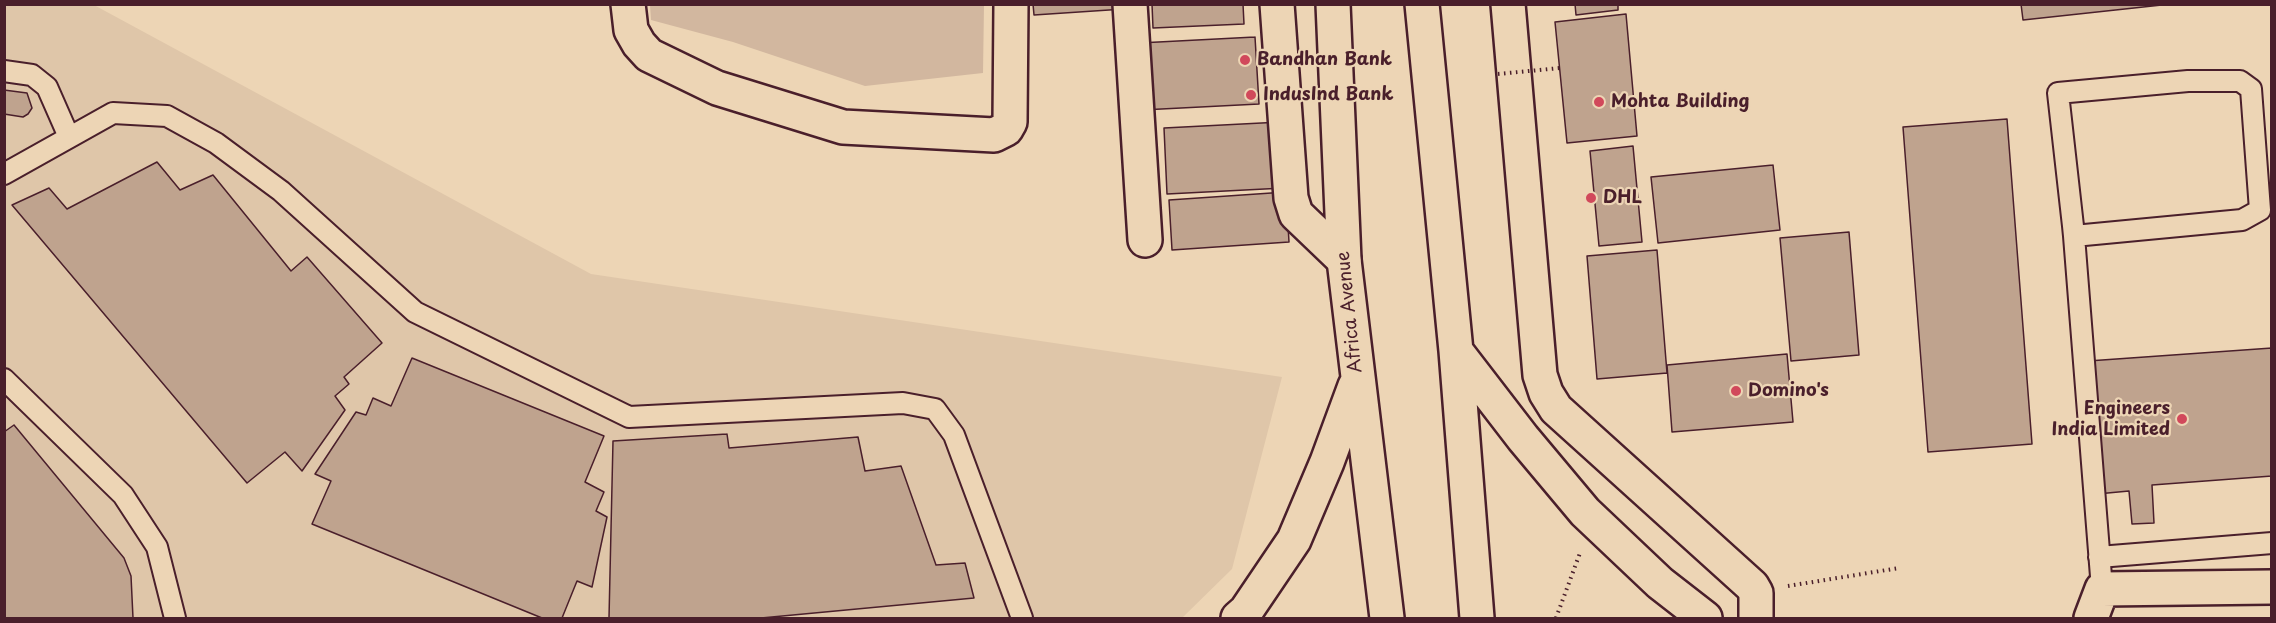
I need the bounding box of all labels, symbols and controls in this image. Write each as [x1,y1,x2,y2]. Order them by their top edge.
place label: Bandhan Bank [1257,49,1392,71]
marker: Bandhan Bank [1238,53,1252,67]
place label: IndusInd Bank [1263,84,1393,106]
marker: IndusInd Bank [1244,88,1258,102]
place label: Mohta Building [1611,91,1750,113]
marker: Mohta Building [1592,95,1606,109]
place label: DHL [1603,187,1642,209]
marker: DHL [1584,191,1598,205]
street label: Africa Avenue [1333,250,1367,374]
place label: Domino's [1748,380,1829,402]
marker: Domino's [1729,384,1743,398]
place label: Engineers India Limited [2052,398,2170,440]
marker: Engineers India Limited [2175,412,2189,426]

